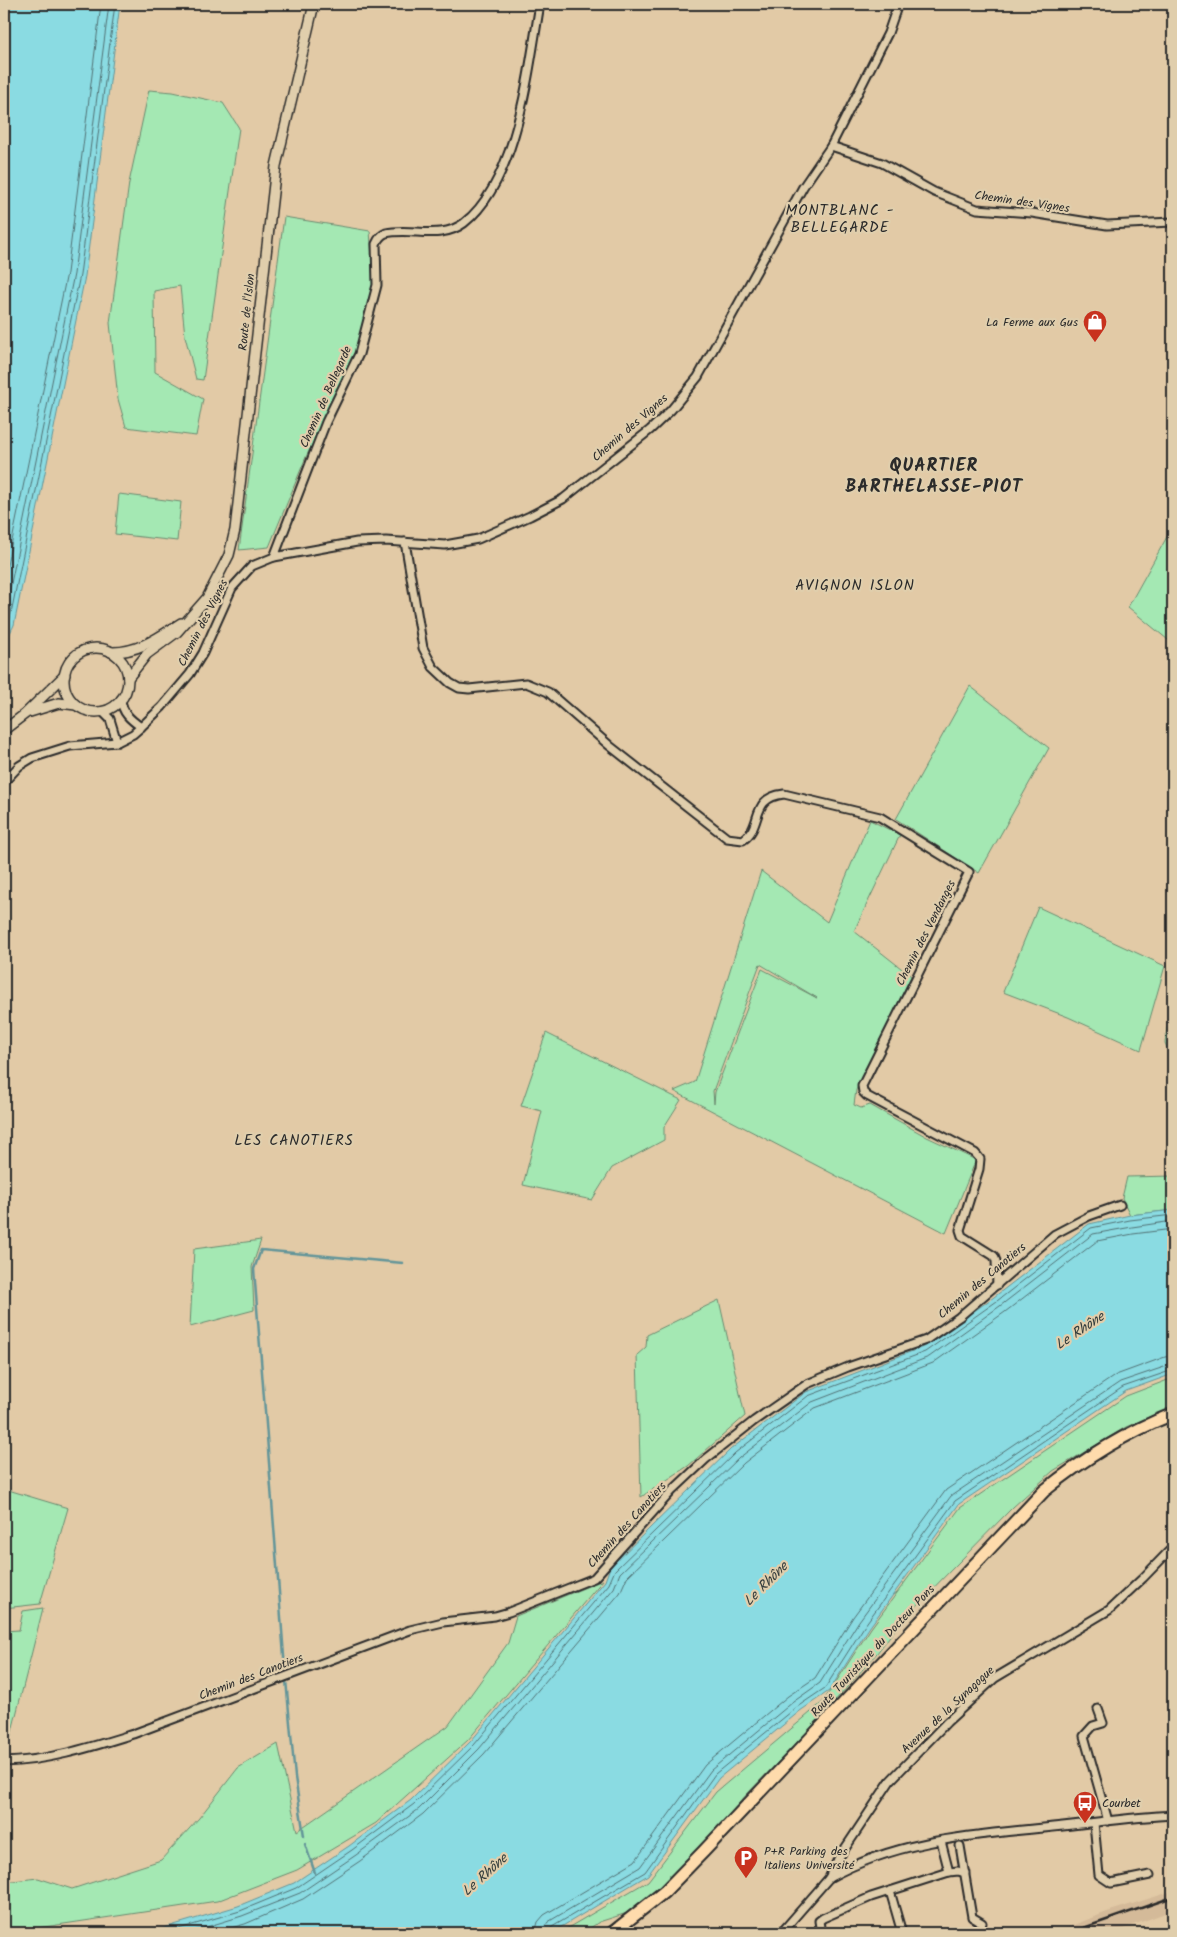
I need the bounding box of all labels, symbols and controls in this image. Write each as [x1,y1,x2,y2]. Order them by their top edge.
street label: Chemin des Vignes [973,186,1071,218]
district label: MONTBLANC - BELLEGARDE [785,199,895,240]
street label: Route de l'Islon [233,272,261,352]
shop icon: La Ferme aux Gus [1082,309,1108,343]
place label: La Ferme aux Gus [986,313,1078,332]
street label: Chemin de Bellegarde [295,342,357,451]
street label: Chemin des Vignes [588,389,672,467]
district label: QUARTIER BARTHELASSE-PIOT [845,452,1024,502]
district label: AVIGNON ISLON [795,574,915,598]
street label: Chemin des Vignes [173,576,233,670]
street label: Chemin des Vendanges [891,877,961,989]
district label: LES CANOTIERS [234,1129,354,1153]
street label: Chemin des Canotiers [934,1238,1030,1324]
water label: Le Rhône [1051,1305,1110,1356]
street label: Chemin des Canotiers [583,1478,671,1572]
water label: Le Rhône [739,1555,795,1611]
street label: Route Touristique du Docteur Pons [806,1581,940,1721]
street label: Chemin des Canotiers [196,1648,306,1706]
street label: Avenue de la Synagogue [897,1661,999,1758]
bus stop icon: Courbet [1072,1790,1098,1824]
place label: Courbet [1102,1794,1141,1813]
place label: P+R Parking des Italiens Université [764,1842,855,1875]
parking icon: P+R Parking des Italiens Université [733,1845,759,1879]
water label: Le Rhône [457,1847,514,1902]

